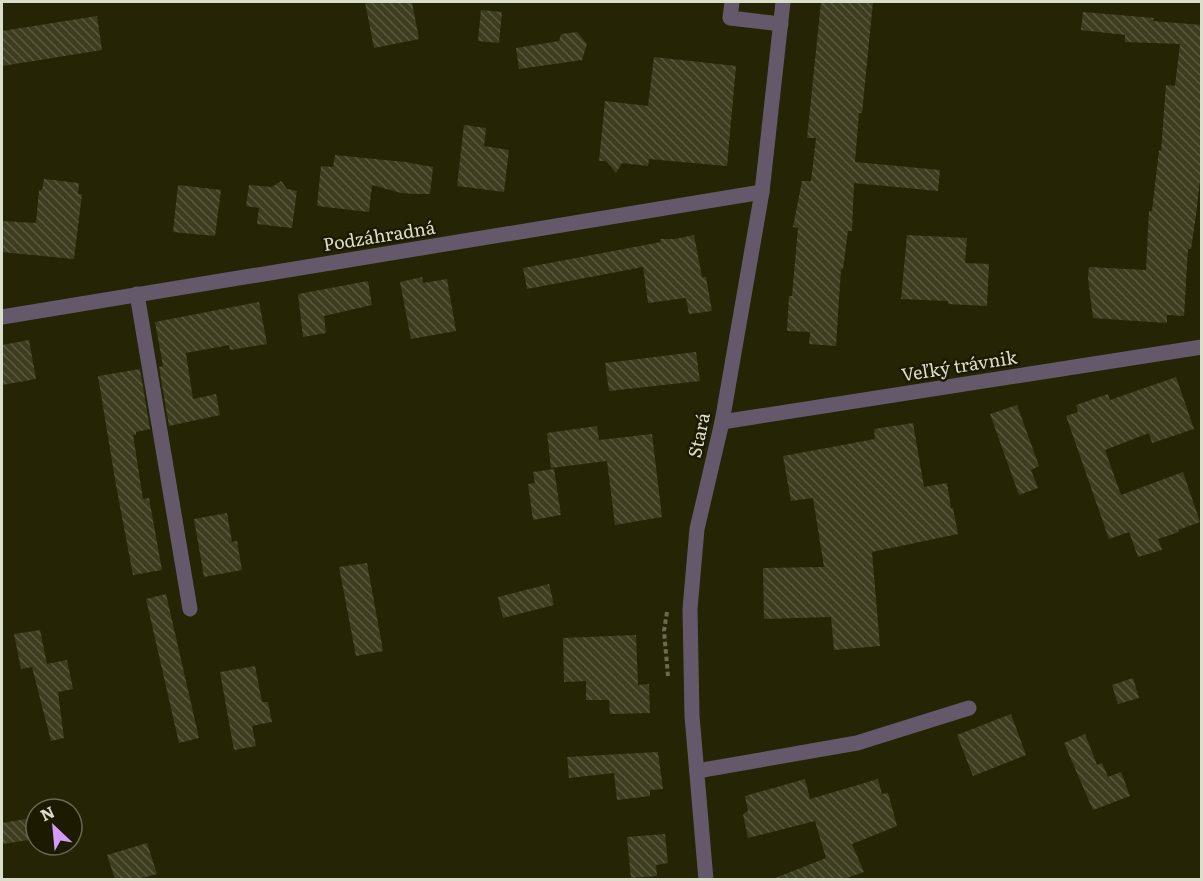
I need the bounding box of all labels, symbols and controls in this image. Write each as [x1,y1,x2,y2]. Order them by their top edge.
street label: Podzáhradná [321,213,437,257]
street label: Veľký trávnik [899,342,1020,387]
street label: Stará [680,410,716,460]
north arrow [24,797,84,857]
text: N [36,799,58,826]

